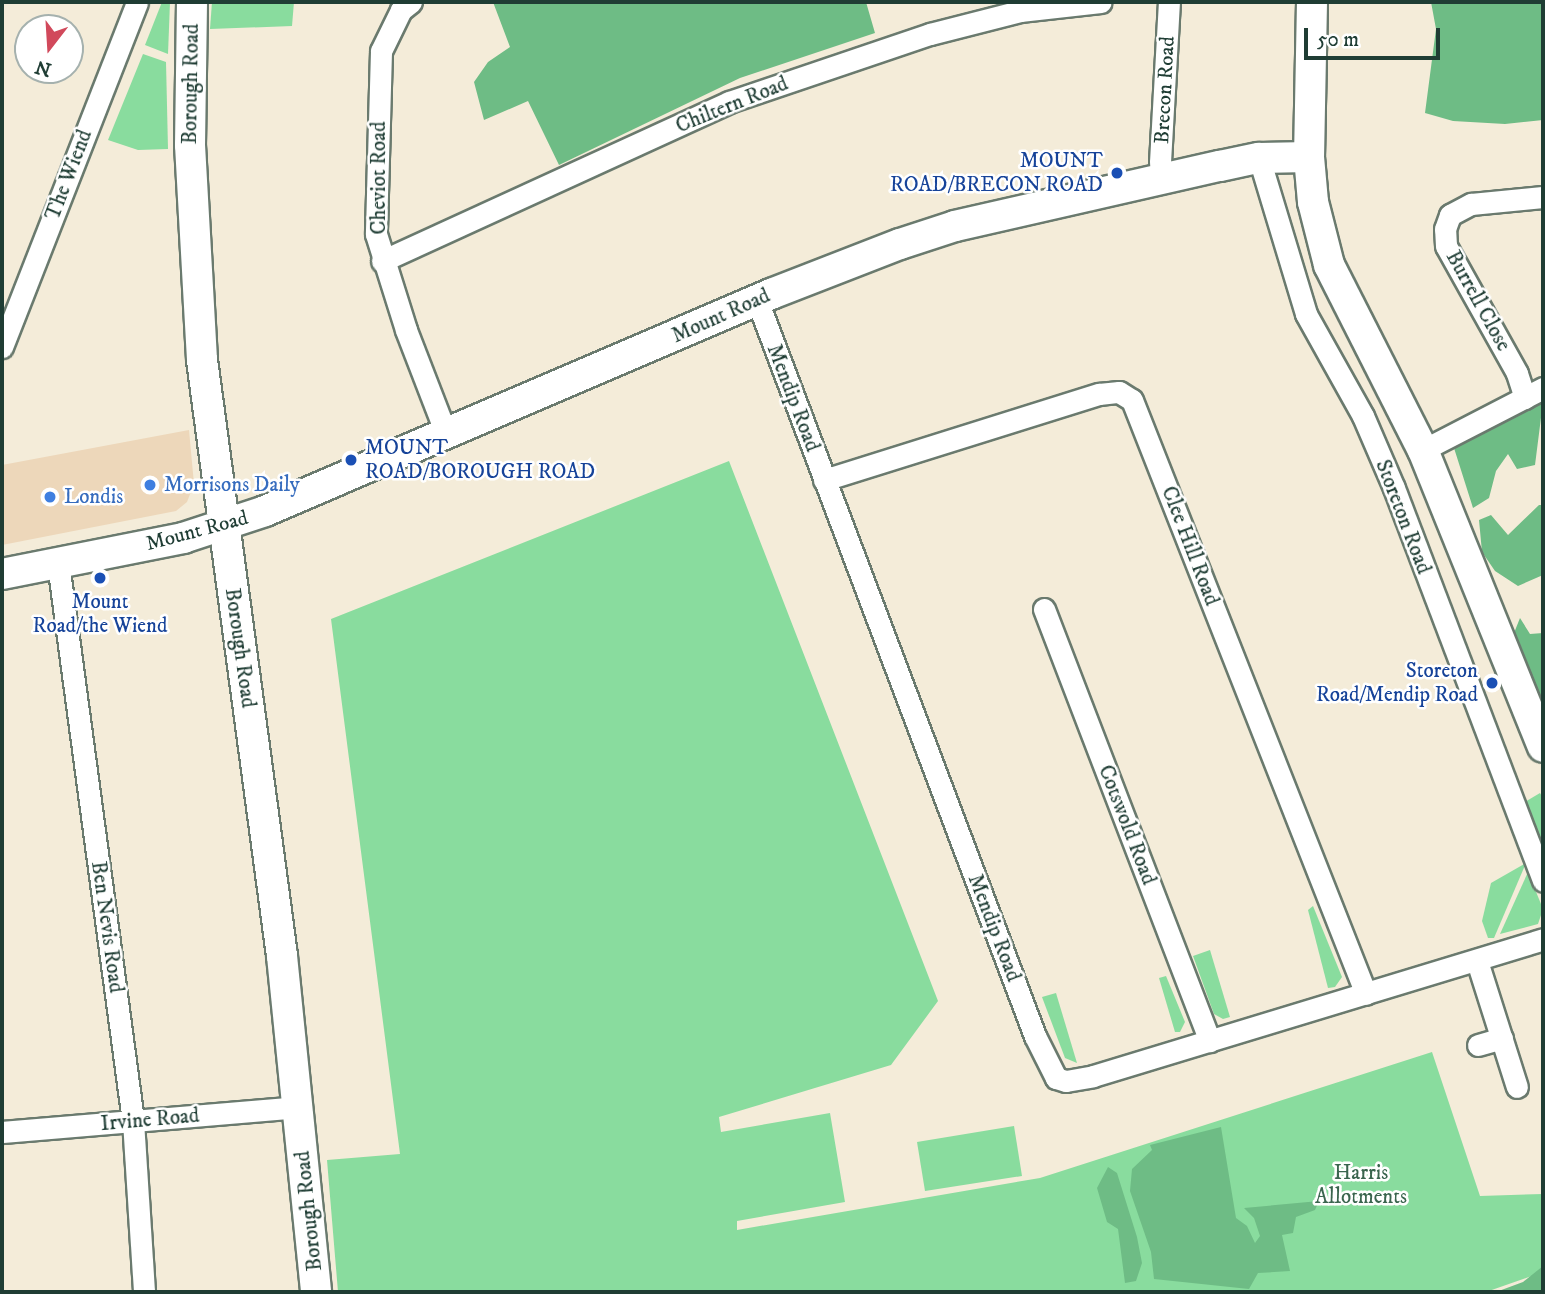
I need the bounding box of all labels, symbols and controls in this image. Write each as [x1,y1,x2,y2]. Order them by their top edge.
north arrow [14,14,84,84]
scale bar [1307,14,1444,58]
street label: Borough Road [177,23,205,145]
text: 50 m [1317,27,1359,53]
street label: Brecon Road [1150,35,1180,145]
text: N [32,54,54,81]
street label: Chiltern Road [672,71,792,139]
street label: Cheviot Road [366,121,392,235]
street label: The Wiend [40,126,98,224]
place label: MOUNT ROAD/BRECON ROAD [890,148,1103,198]
marker: MOUNT ROAD/BRECON ROAD [1109,165,1125,181]
street label: Burrell Close [1440,246,1516,356]
street label: Mount Road [668,283,774,349]
street label: Mendip Road [761,341,825,455]
place label: MOUNT ROAD/BOROUGH ROAD [365,435,595,485]
marker: MOUNT ROAD/BOROUGH ROAD [343,452,359,468]
street label: Storeton Road [1370,456,1436,578]
place label: Morrisons Daily [164,472,300,498]
marker: Morrisons Daily [142,477,158,493]
street label: Clee Hill Road [1156,483,1224,609]
place label: Londis [64,484,123,510]
marker: Londis [42,489,58,505]
street label: Mount Road [143,505,251,557]
marker: Mount Road/the Wiend [92,570,108,586]
street label: Borough Road [219,586,261,710]
place label: Mount Road/the Wiend [33,589,167,639]
place label: Storeton Road/Mendip Road [1316,658,1478,708]
marker: Storeton Road/Mendip Road [1484,675,1500,691]
street label: Cotswold Road [1093,762,1161,888]
street label: Ben Nevis Road [85,860,129,994]
street label: Mendip Road [962,871,1026,985]
street label: Irvine Road [100,1103,200,1137]
street label: Borough Road [290,1150,328,1272]
park label: Harris Allotments [1315,1160,1407,1210]

